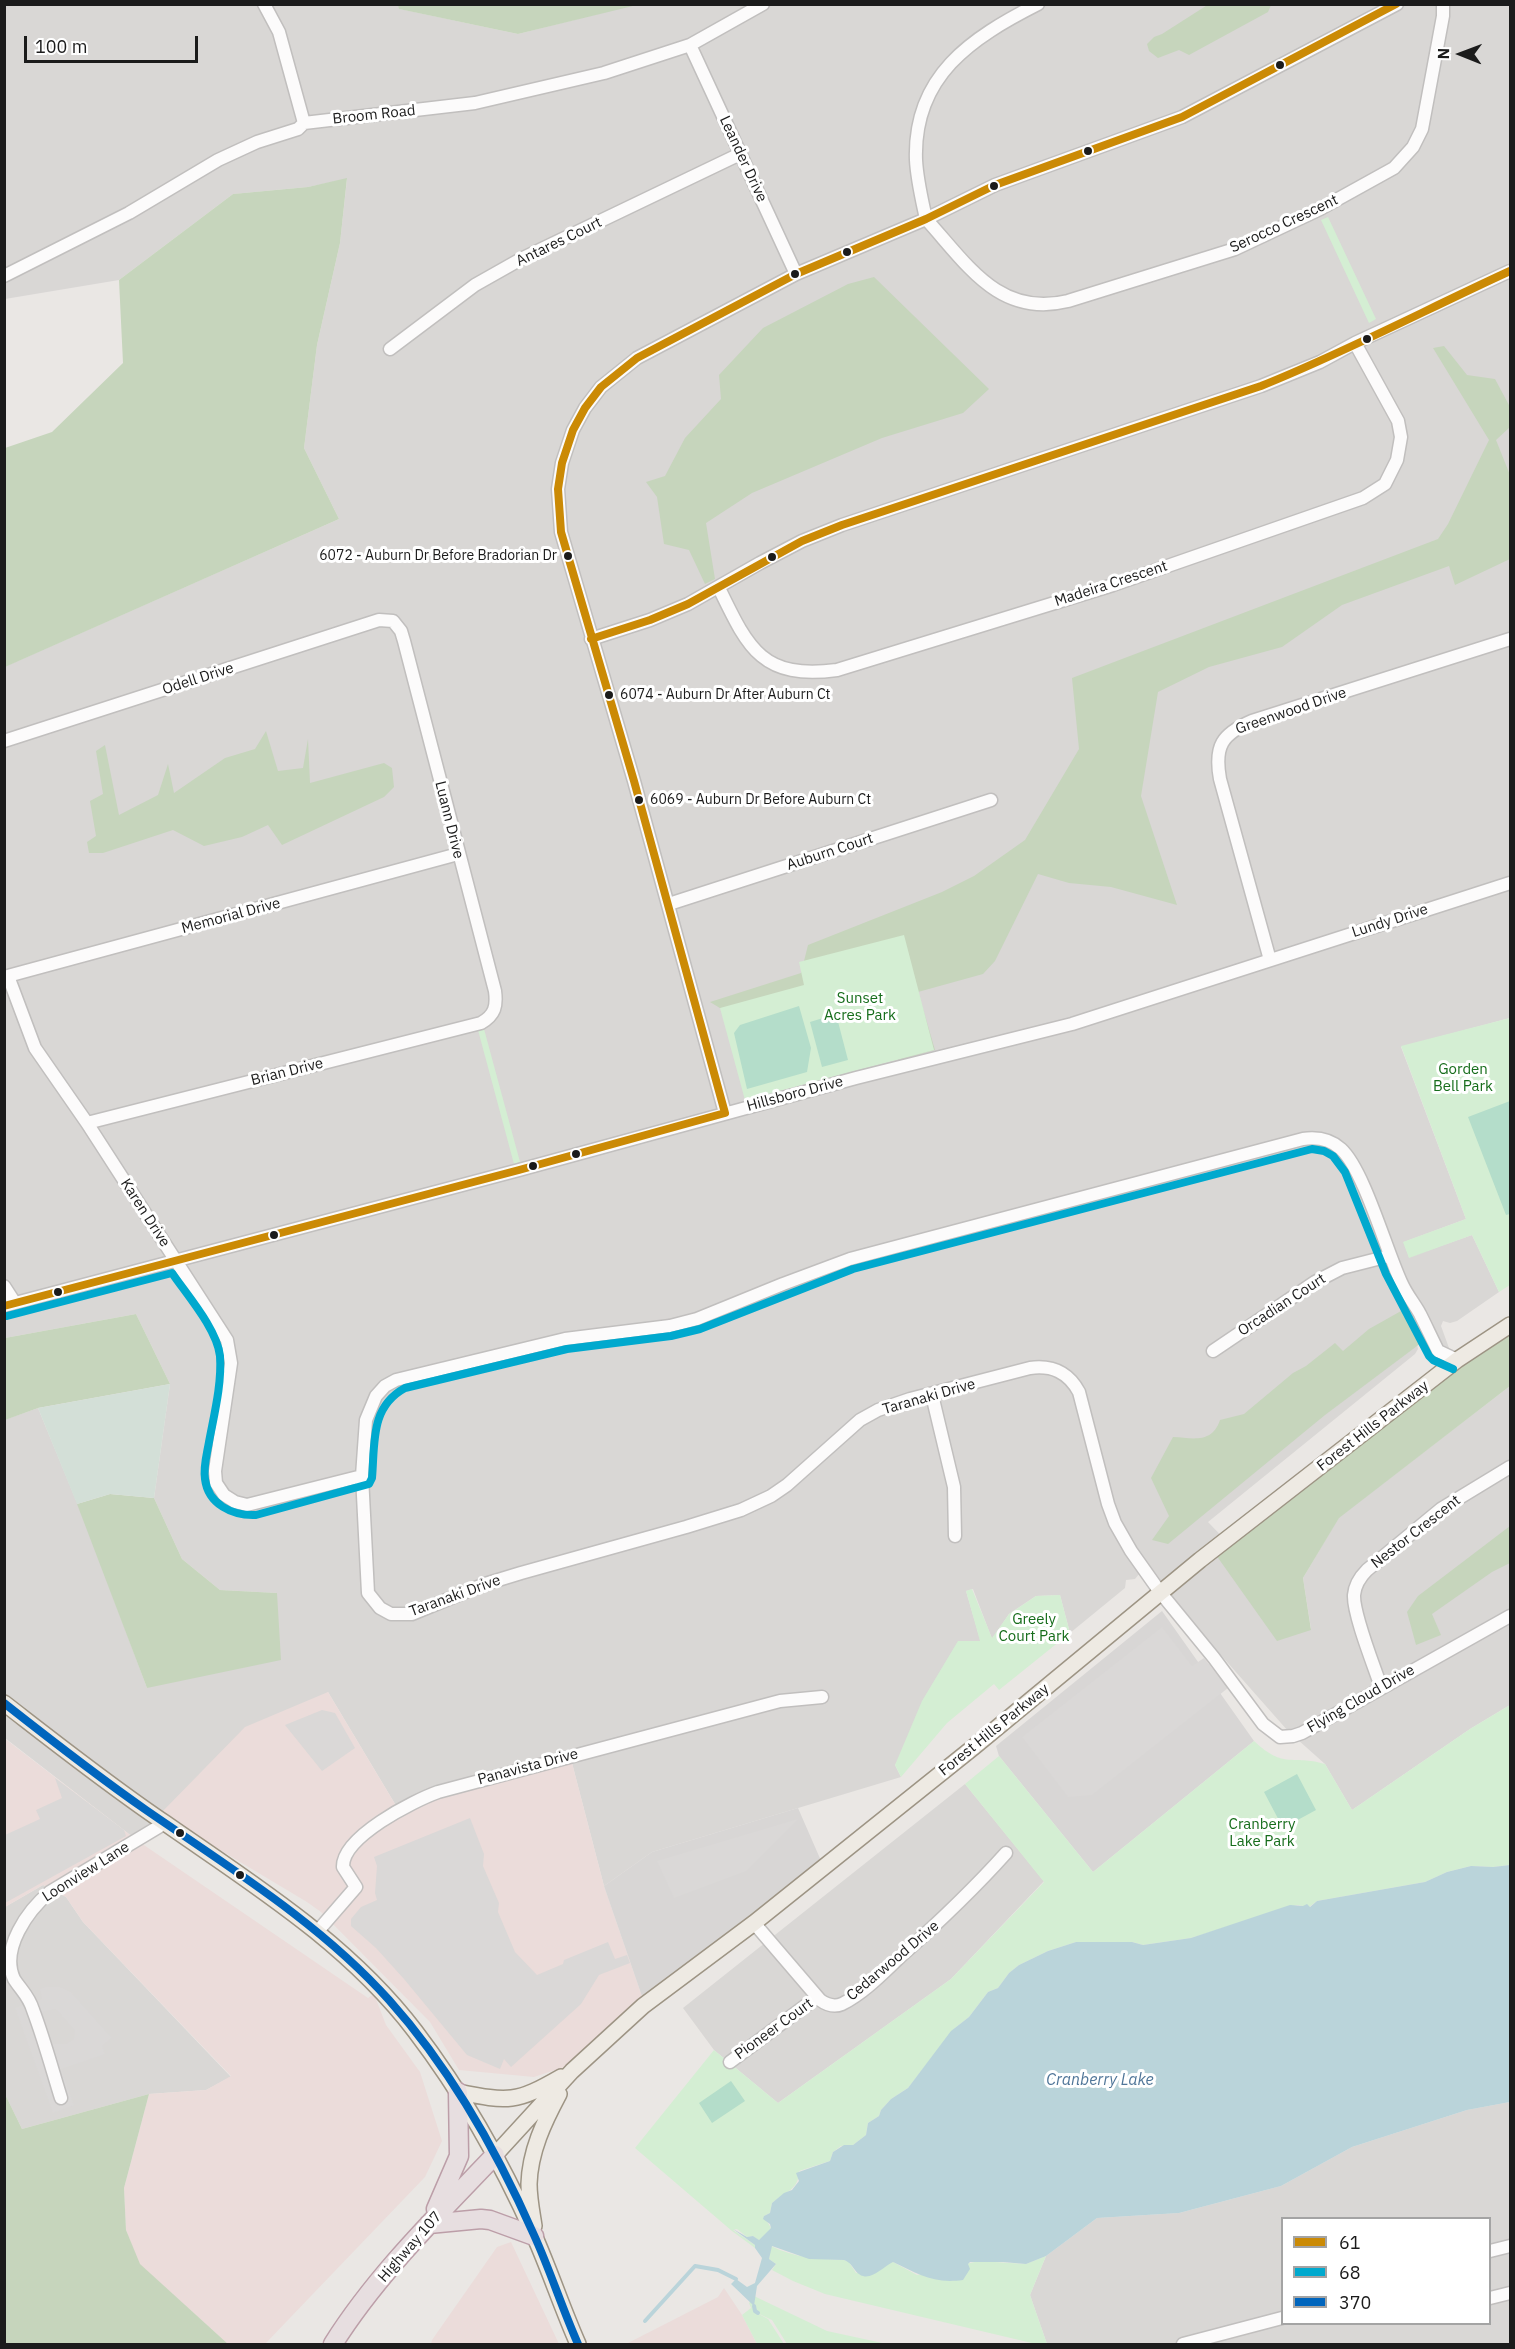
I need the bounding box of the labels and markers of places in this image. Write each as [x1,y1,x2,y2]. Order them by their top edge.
unlabelled marker [1274,59,1286,71]
unlabelled marker [1082,145,1094,157]
unlabelled marker [988,180,1000,192]
unlabelled marker [841,246,853,258]
unlabelled marker [789,268,801,280]
unlabelled marker [1361,333,1373,345]
place label: 6072 - Auburn Dr Before Bradorian Dr [319,548,557,564]
marker: 6072 - Auburn Dr Before Bradorian Dr [562,550,574,562]
unlabelled marker [766,551,778,563]
place label: 6074 - Auburn Dr After Auburn Ct [620,687,831,703]
marker: 6074 - Auburn Dr After Auburn Ct [603,689,615,701]
place label: 6069 - Auburn Dr Before Auburn Ct [650,792,871,808]
marker: 6069 - Auburn Dr Before Auburn Ct [633,794,645,806]
unlabelled marker [570,1148,582,1160]
unlabelled marker [527,1160,539,1172]
unlabelled marker [268,1229,280,1241]
unlabelled marker [52,1286,64,1298]
unlabelled marker [174,1827,186,1839]
unlabelled marker [234,1869,246,1881]

